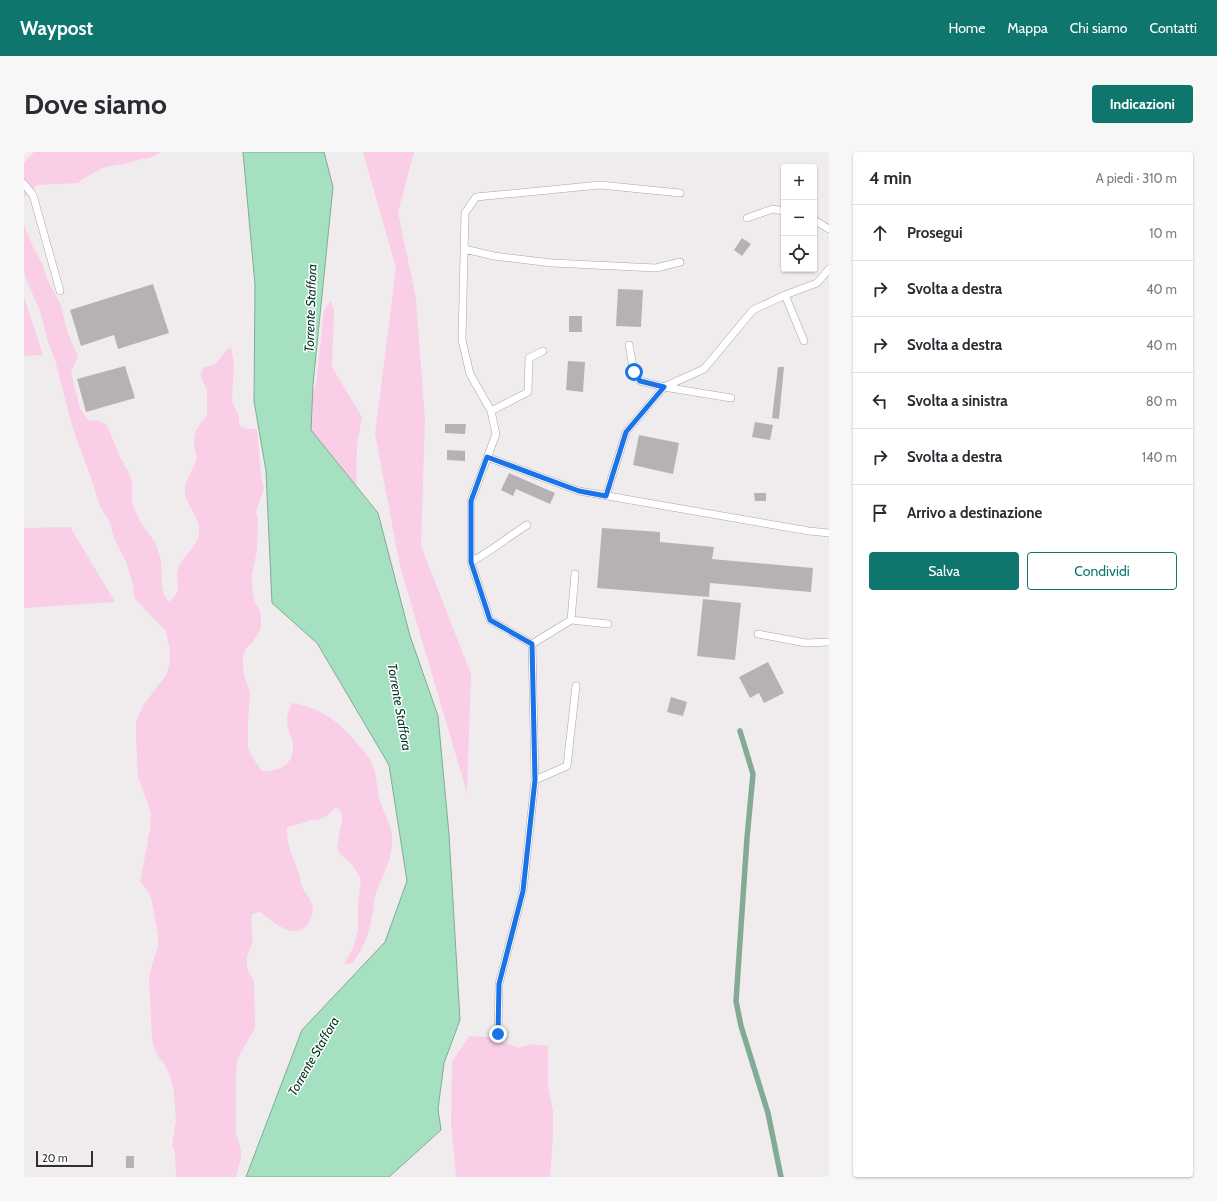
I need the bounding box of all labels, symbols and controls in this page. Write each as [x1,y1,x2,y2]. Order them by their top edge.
text: Waypost [20,17,93,40]
text: Home [948,19,985,37]
text: Mappa [1007,19,1048,37]
text: Chi siamo [1070,19,1127,37]
text: Contatti [1149,19,1197,37]
button: Indicazioni [1092,85,1193,123]
text: Dove siamo [24,87,167,121]
map controls [781,164,817,272]
button: + [781,164,817,200]
text: 4 min [869,168,912,188]
text: A piedi · 310 m [1096,170,1177,186]
button: − [781,200,817,236]
icon: ahead [869,222,891,244]
text: Prosegui [907,224,963,242]
text: 10 m [1149,225,1177,241]
button: locate [781,236,817,272]
water label: Torrente Staffora [300,263,320,353]
icon: right [869,278,891,300]
text: Svolta a destra [907,280,1002,298]
text: 40 m [1146,281,1177,297]
icon: right [869,334,891,356]
text: Svolta a destra [907,336,1002,354]
text: 40 m [1146,337,1177,353]
route start [625,363,643,381]
icon: left [869,390,891,412]
text: Svolta a sinistra [907,392,1008,410]
text: 80 m [1146,393,1177,409]
icon: right [869,446,891,468]
text: Svolta a destra [907,448,1002,466]
text: 140 m [1142,449,1177,465]
icon: arrive [869,502,891,524]
text: Arrivo a destinazione [907,504,1042,522]
button: Salva [869,552,1019,590]
button: Condividi [1027,552,1177,590]
water label: Torrente Staffora [384,662,416,752]
water label: Torrente Staffora [284,1014,342,1098]
route end [489,1025,507,1043]
scale bar [36,1149,93,1168]
text: 20 m [42,1151,68,1165]

